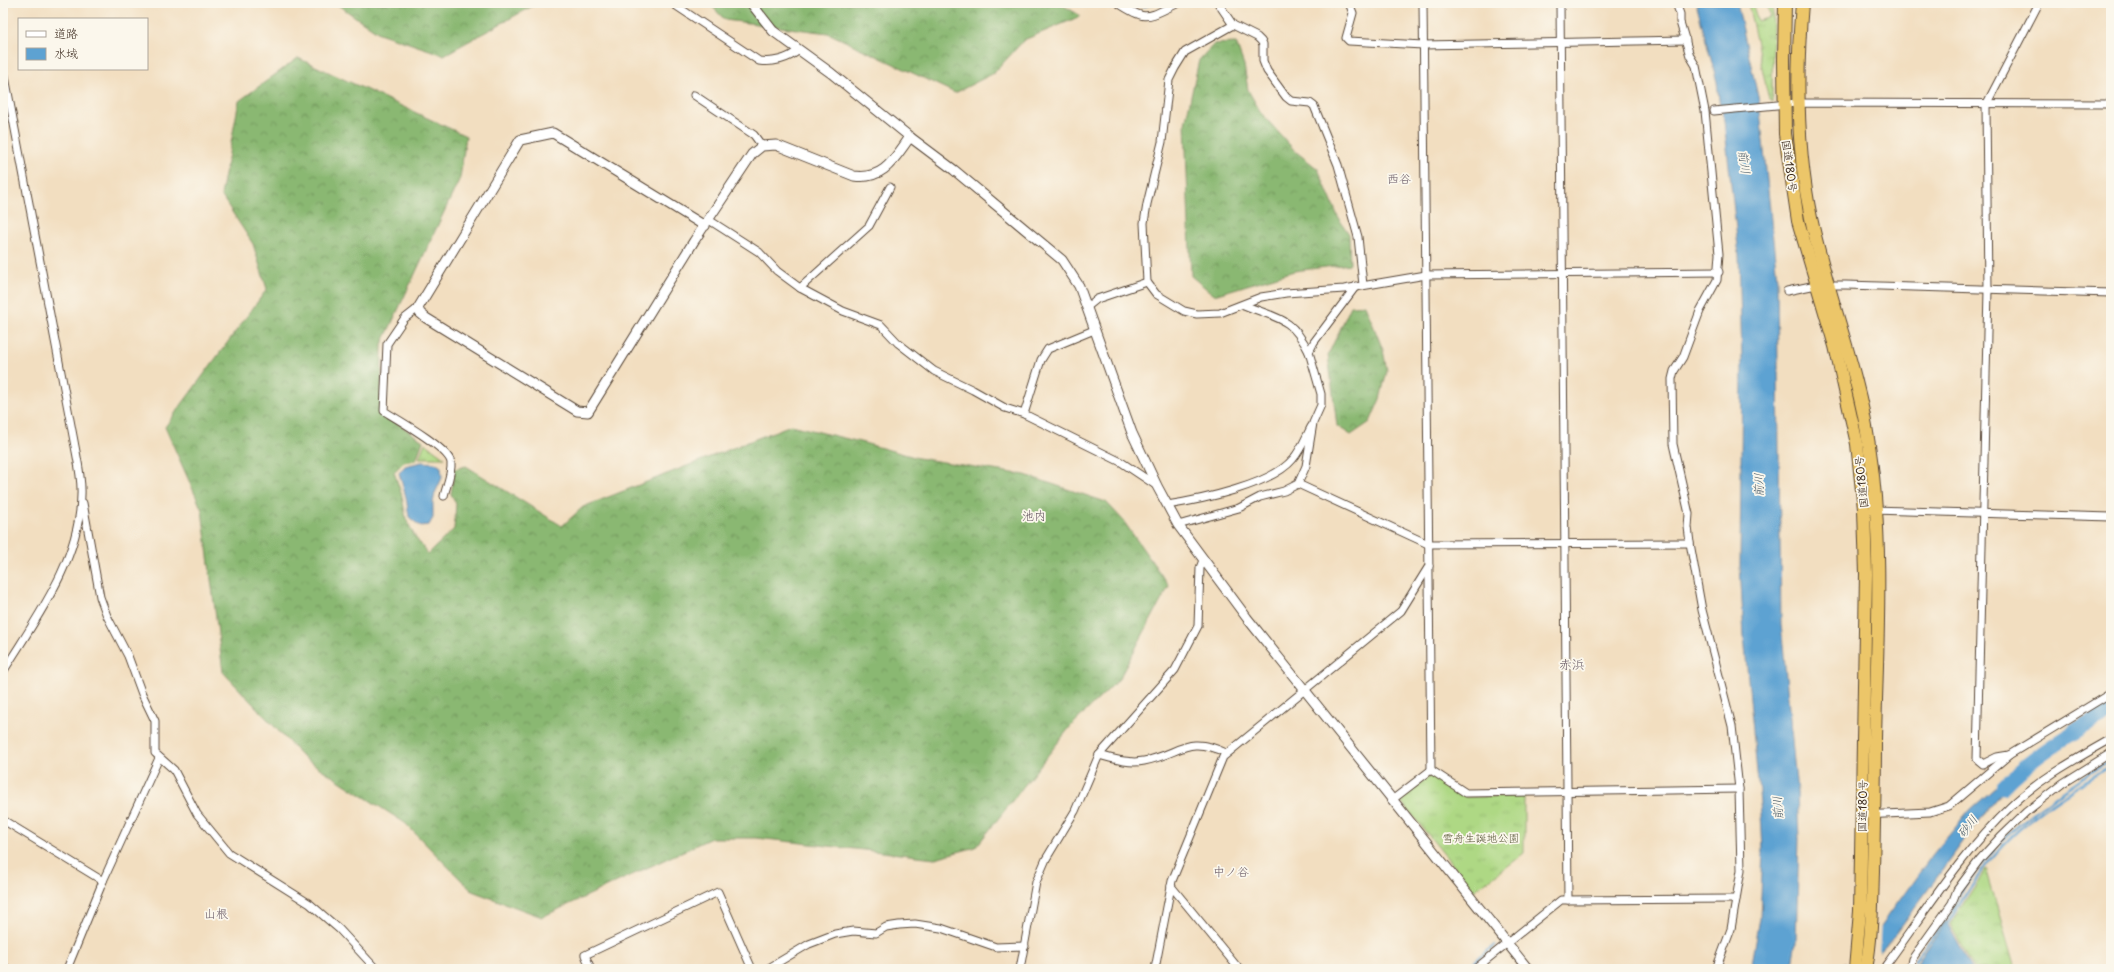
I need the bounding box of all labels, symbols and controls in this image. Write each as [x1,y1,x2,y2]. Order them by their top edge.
legend [18,18,148,70]
text: 道路 [54,24,78,42]
text: 水域 [54,44,78,62]
street label: 国道180号 [1778,139,1802,193]
water label: 前川 [1734,149,1756,175]
district label: 西谷 [1387,169,1411,187]
street label: 国道180号 [1850,455,1872,509]
water label: 前川 [1749,473,1767,497]
district label: 池内 [1022,506,1046,524]
district label: 赤浜 [1559,654,1585,673]
street label: 国道180号 [1853,779,1871,833]
water label: 前川 [1767,795,1787,821]
water label: 砂川 [1953,811,1981,841]
park label: 雪舟生誕地公園 [1443,829,1520,846]
district label: 中ノ谷 [1213,862,1249,880]
district label: 山根 [204,904,228,922]

